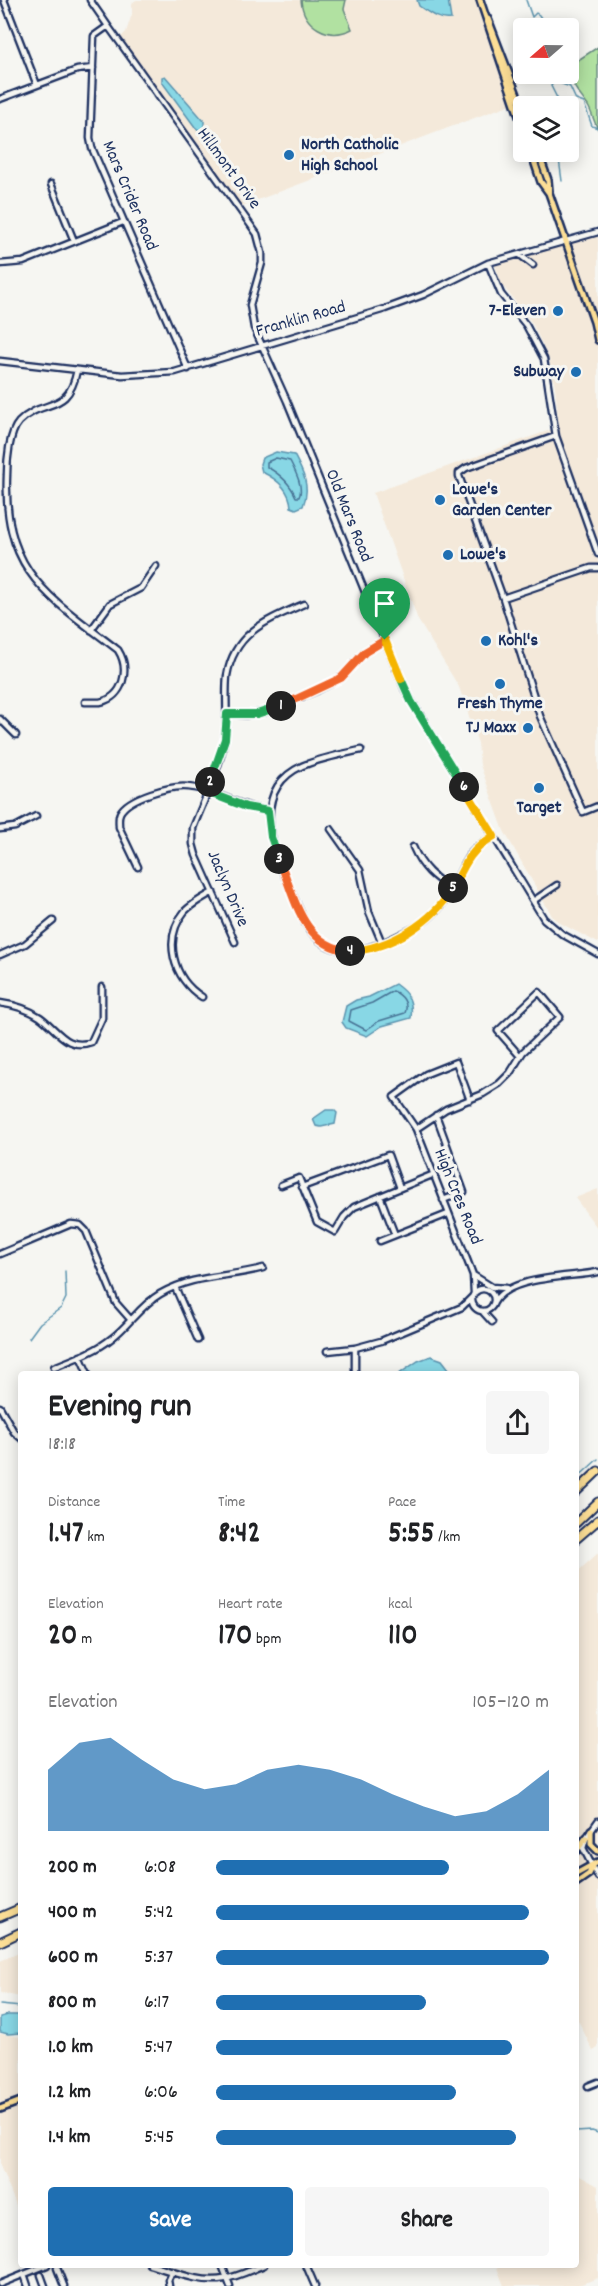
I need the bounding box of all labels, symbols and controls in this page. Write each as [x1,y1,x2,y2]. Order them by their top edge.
north arrow [513,18,579,84]
map controls [513,18,579,162]
button: layers [513,96,579,162]
street label: Hillmont Drive [190,123,266,215]
place label: North Catholic High School [301,133,399,179]
street label: Mars Crider Road [95,137,163,255]
marker: North Catholic High School [282,148,296,162]
street label: Franklin Road [253,295,349,345]
place label: 7-Eleven [489,299,546,324]
marker: 7-Eleven [551,304,565,318]
place label: Subway [513,360,565,385]
marker: Subway [569,365,583,379]
street label: Old Mars Road [318,466,378,566]
place label: Lowe's Garden Center [452,478,552,524]
marker: Lowe's Garden Center [433,493,447,507]
place label: Lowe's [460,543,506,568]
marker: Lowe's [441,548,455,562]
pin [359,578,410,640]
icon: arrive [368,587,401,620]
place label: Kohl's [498,629,538,654]
marker: Kohl's [479,634,493,648]
marker: Fresh Thyme [493,677,507,691]
pin: 1 [266,691,296,721]
place label: Fresh Thyme [457,692,543,717]
text: 1 [279,694,283,717]
place label: TJ Maxx [466,716,516,741]
marker: TJ Maxx [521,721,535,735]
pin: 2 [195,767,225,797]
text: 2 [207,770,214,793]
pin: 6 [449,772,479,802]
text: 6 [460,775,468,798]
marker: Target [532,781,546,795]
place label: Target [517,796,562,821]
pin: 3 [264,844,294,874]
street label: Jaclyn Drive [200,847,254,931]
text: 3 [275,847,283,870]
pin: 5 [438,873,468,903]
text: 5 [449,876,457,899]
pin: 4 [335,936,365,966]
text: 4 [347,939,353,962]
street label: High Cres Road [426,1145,488,1249]
text: Evening run [48,1385,192,1432]
button: share [486,1391,549,1454]
text: 18:18 [48,1431,76,1459]
text: Distance [48,1491,100,1514]
text: Time [218,1491,245,1514]
text: Pace [388,1491,416,1514]
text: 1.47 [48,1514,84,1557]
text: 8:42 [218,1514,261,1557]
text: 5:55 [388,1514,435,1557]
text: km [84,1526,105,1549]
text: /km [435,1526,460,1549]
text: Elevation [48,1593,104,1616]
text: Heart rate [218,1593,283,1616]
text: kcal [388,1593,412,1616]
text: 20 [48,1616,77,1659]
text: 170 [218,1616,252,1659]
text: 110 [388,1616,418,1659]
text: m [77,1628,92,1651]
text: bpm [252,1628,281,1651]
text: Elevation [48,1689,118,1717]
text: 105–120 m [472,1689,549,1717]
text: 200 m [48,1854,97,1882]
text: 6:08 [144,1854,176,1882]
text: 400 m [48,1899,96,1927]
text: 5:42 [144,1899,174,1927]
text: 600 m [48,1944,98,1972]
text: 5:37 [144,1944,173,1972]
text: 800 m [48,1989,96,2017]
text: 6:17 [144,1989,169,2017]
text: 1.0 km [48,2034,93,2062]
text: 5:47 [144,2034,173,2062]
text: 1.2 km [48,2079,91,2107]
text: 6:06 [144,2079,178,2107]
text: 1.4 km [48,2124,91,2152]
text: 5:45 [144,2124,174,2152]
button: Save [48,2187,293,2256]
button: Share [305,2187,549,2256]

